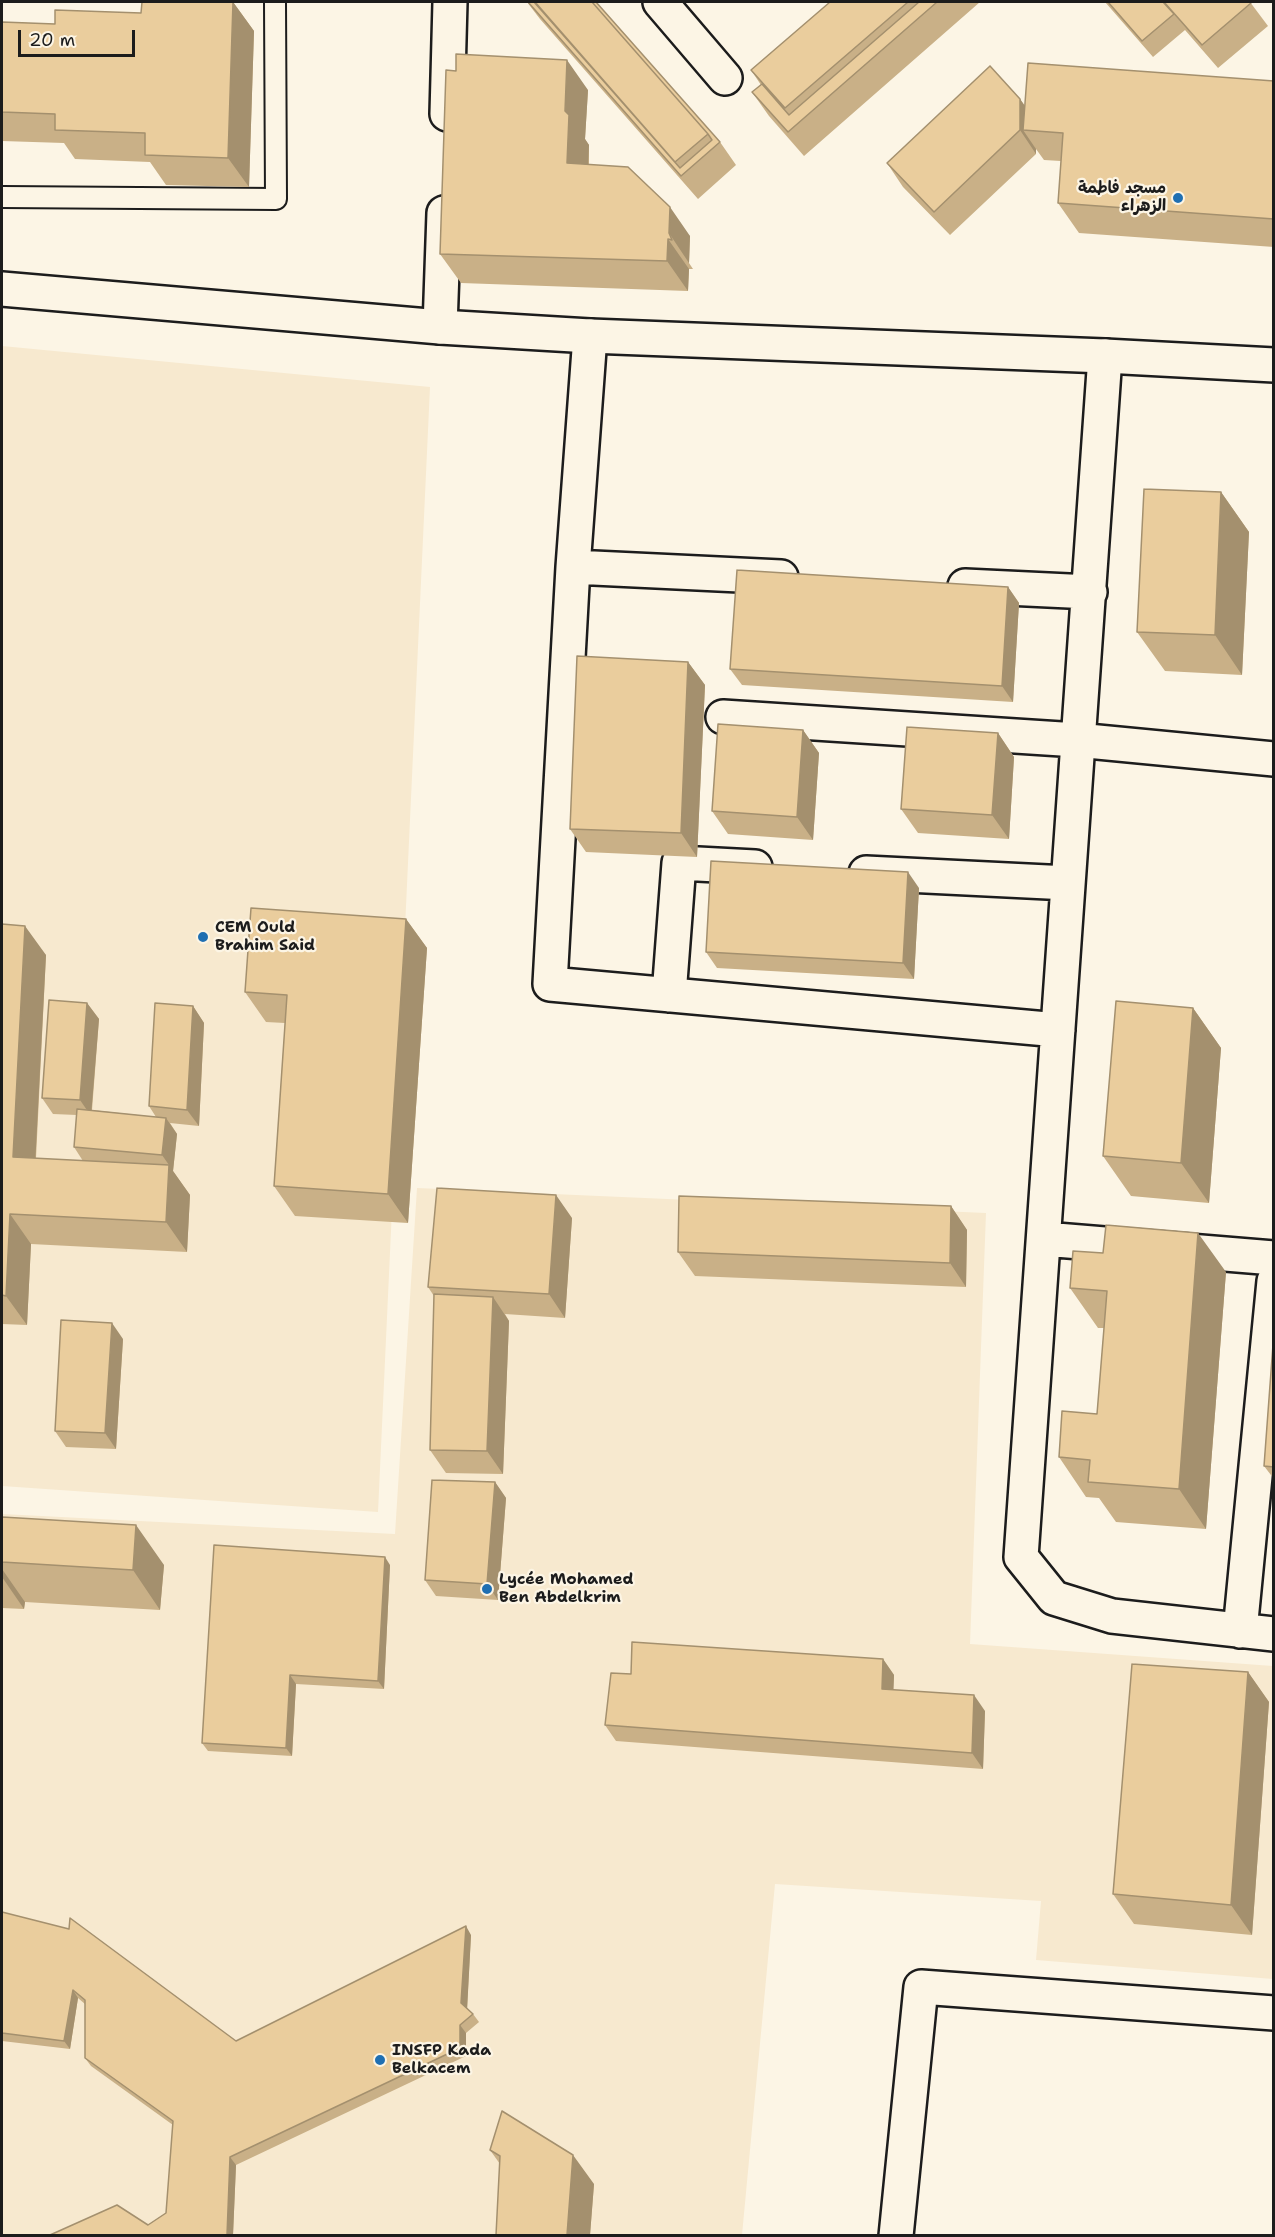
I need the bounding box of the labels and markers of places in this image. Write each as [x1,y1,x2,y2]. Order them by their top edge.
place label: مسجد فاطمة الزهراء [1078,179,1166,217]
marker: مسجد فاطمة الزهراء [1171,191,1185,205]
place label: CEM Ould Brahim Said [215,918,315,956]
marker: CEM Ould Brahim Said [196,930,210,944]
place label: Lycée Mohamed Ben Abdelkrim [499,1570,633,1608]
marker: Lycée Mohamed Ben Abdelkrim [480,1582,494,1596]
place label: INSFP Kada Belkacem [392,2041,491,2079]
marker: INSFP Kada Belkacem [373,2053,387,2067]

